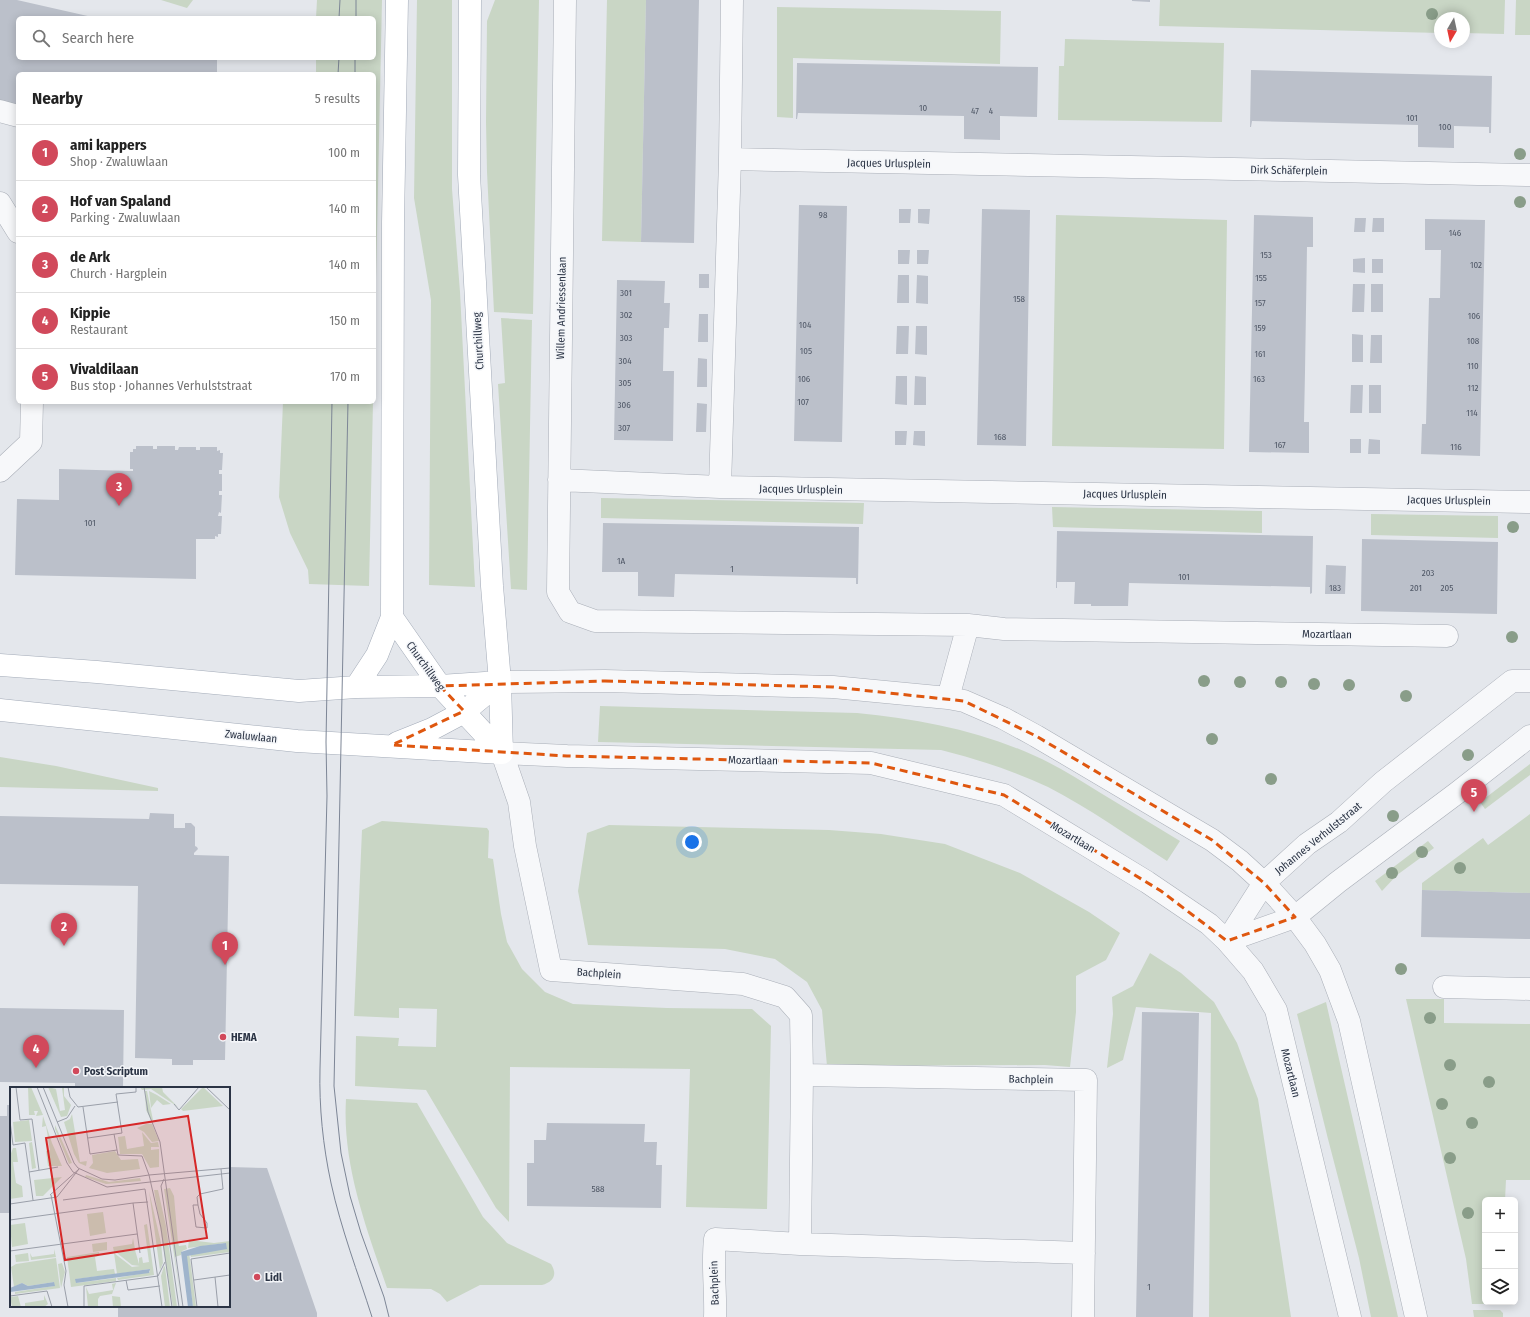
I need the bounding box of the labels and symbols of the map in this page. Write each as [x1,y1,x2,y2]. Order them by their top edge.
north arrow [1434,12,1470,48]
house number: 10 [919,103,927,113]
house number: 47 [971,106,979,116]
house number: 4 [989,106,994,116]
house number: 101 [1406,113,1418,123]
house number: 100 [1439,122,1452,132]
street label: Jacques Urlusplein [847,156,931,171]
street label: Dirk Schäferplein [1250,163,1328,178]
house number: 98 [819,210,828,220]
house number: 146 [1449,228,1462,238]
house number: 153 [1260,250,1272,260]
street label: Willem Andriessenlaan [554,257,569,359]
house number: 102 [1470,260,1482,270]
house number: 155 [1255,273,1267,283]
house number: 301 [620,288,632,298]
house number: 158 [1013,294,1026,304]
house number: 157 [1254,298,1266,308]
house number: 302 [620,310,632,320]
street label: Churchillweg [470,311,486,370]
house number: 106 [1468,311,1481,321]
house number: 104 [799,320,812,330]
house number: 159 [1254,323,1266,333]
house number: 303 [620,333,632,343]
house number: 108 [1467,336,1480,346]
house number: 105 [800,346,812,356]
house number: 161 [1254,349,1266,359]
house number: 304 [618,356,632,366]
house number: 110 [1467,361,1479,371]
house number: 106 [798,374,811,384]
house number: 163 [1253,374,1265,384]
house number: 305 [619,378,631,388]
house number: 112 [1468,383,1478,393]
house number: 107 [797,397,809,407]
house number: 306 [617,400,631,410]
house number: 114 [1466,408,1478,418]
house number: 307 [618,423,630,433]
house number: 168 [994,432,1007,442]
house number: 167 [1274,440,1286,450]
house number: 116 [1450,442,1462,452]
pin: 3 [106,473,132,506]
street label: Jacques Urlusplein [759,482,843,497]
street label: Jacques Urlusplein [1083,487,1167,502]
street label: Jacques Urlusplein [1407,493,1491,508]
house number: 101 [84,518,96,528]
house number: 1A [617,556,625,566]
house number: 1 [730,564,734,574]
house number: 203 [1422,568,1434,578]
house number: 101 [1178,572,1190,582]
house number: 183 [1329,583,1341,593]
house number: 201 [1410,583,1422,593]
house number: 205 [1441,583,1453,593]
street label: Mozartlaan [1302,628,1352,641]
street label: Churchillweg [403,639,448,694]
street label: Zwaluwlaan [224,727,278,746]
street label: Mozartlaan [728,754,778,767]
pin: 5 [1461,779,1487,812]
street label: Johannes Verhulststraat [1272,799,1365,877]
street label: Mozartlaan [1048,819,1097,856]
your location [682,832,702,852]
pin: 2 [51,913,77,946]
pin: 1 [212,932,238,965]
street label: Bachplein [576,965,622,982]
place label: HEMA [231,1031,258,1044]
marker: HEMA [218,1032,228,1042]
pin: 4 [23,1035,49,1068]
street label: Mozartlaan [1278,1047,1303,1099]
place label: Post Scriptum [84,1065,148,1078]
marker: Post Scriptum [71,1066,81,1076]
street label: Bachplein [1009,1073,1053,1086]
inset map [10,1087,230,1307]
house number: 588 [591,1184,605,1194]
street label: Bachplein [707,1260,722,1306]
place label: Lidl [265,1271,283,1284]
marker: Lidl [252,1272,262,1282]
house number: 1 [1147,1282,1151,1292]

